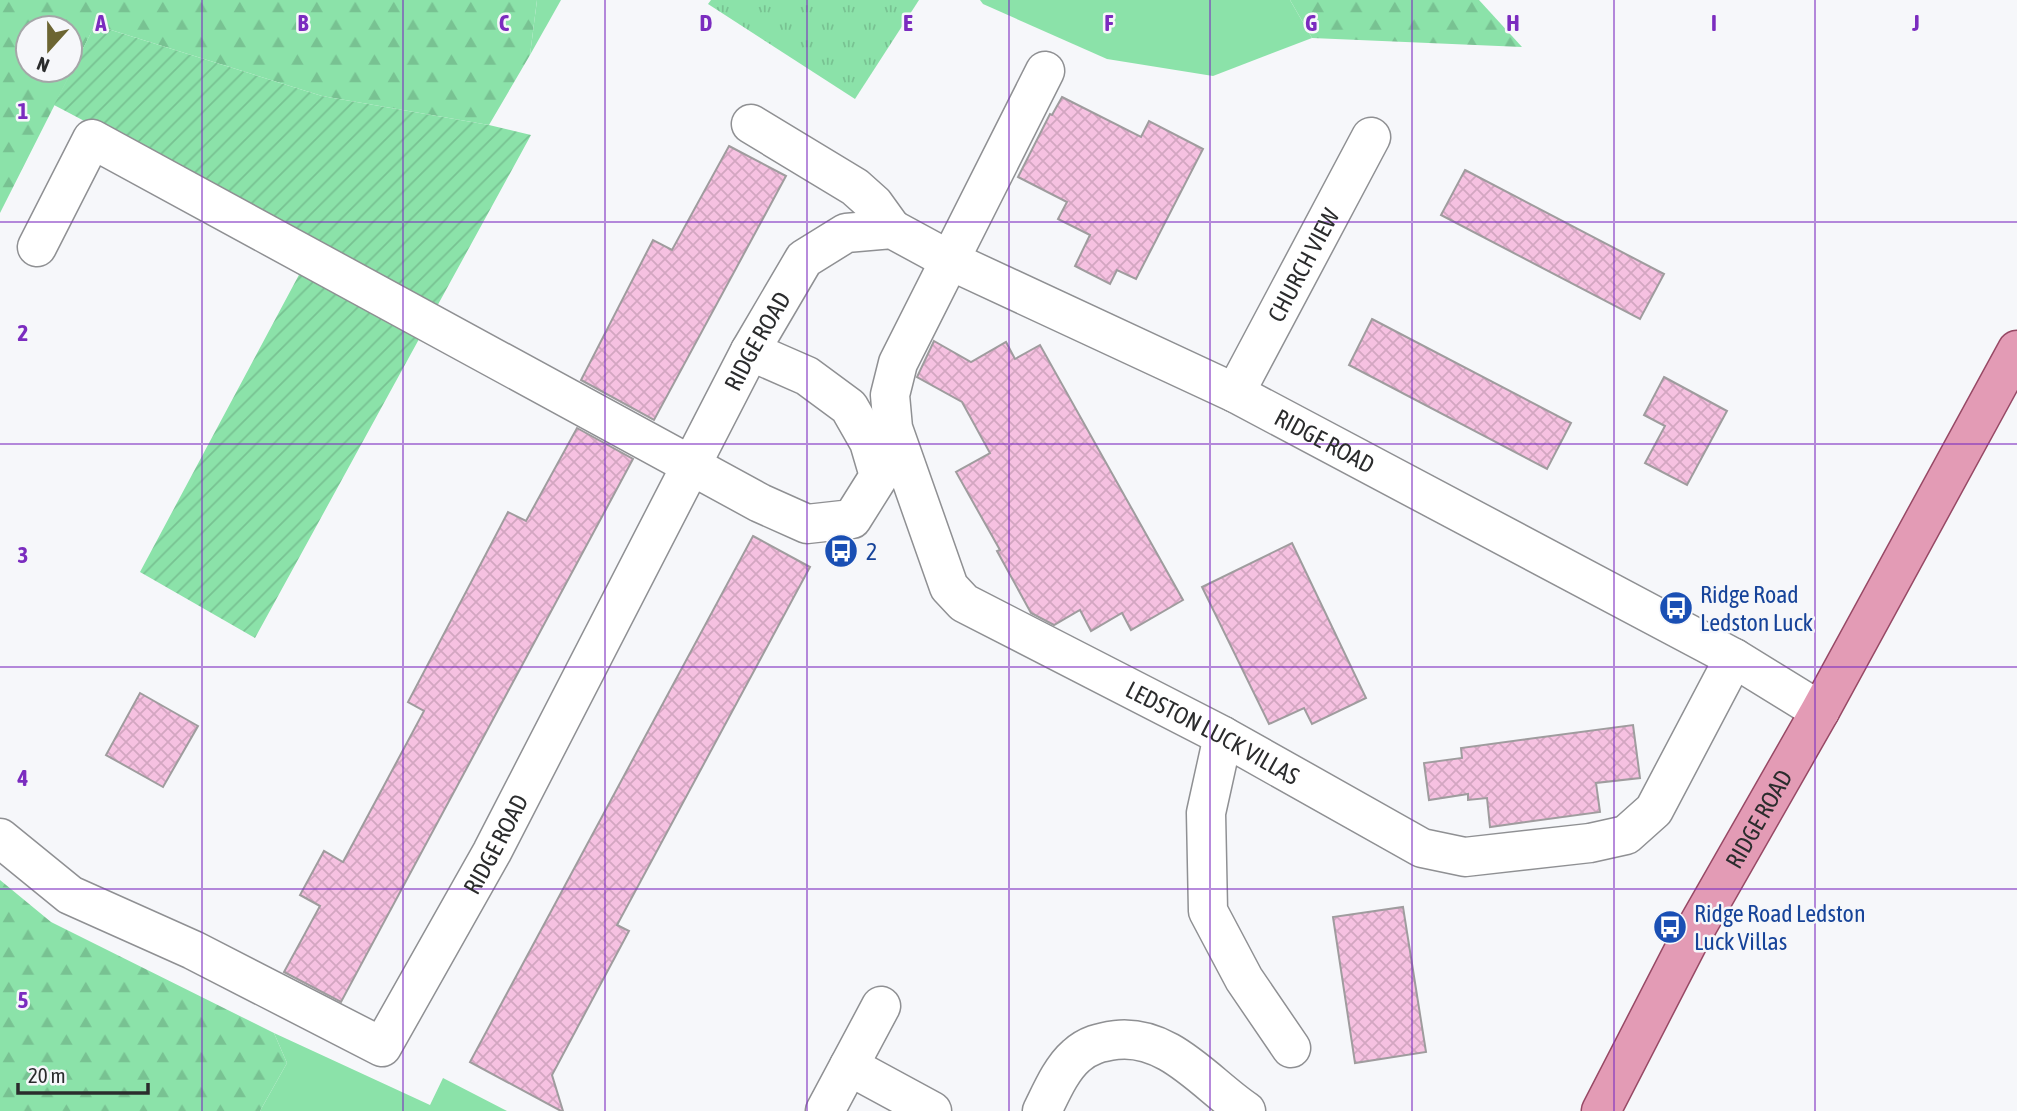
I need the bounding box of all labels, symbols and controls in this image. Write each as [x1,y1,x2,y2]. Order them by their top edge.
text: A [94,10,107,36]
text: B [298,10,309,36]
text: C [499,10,510,36]
text: D [700,10,713,36]
text: E [903,10,913,36]
text: F [1104,10,1114,36]
text: G [1305,10,1317,36]
text: H [1506,10,1520,36]
text: I [1711,10,1717,36]
text: J [1911,10,1920,36]
north arrow [14,14,84,84]
text: N [34,53,52,77]
text: 1 [18,98,29,124]
street label: CHURCH VIEW [1262,203,1344,326]
street label: RIDGE ROAD [719,287,795,395]
text: 2 [18,320,28,346]
street label: RIDGE ROAD [1270,403,1379,478]
bus stop icon: 2 [822,532,860,570]
place label: 2 [866,538,877,565]
text: 3 [18,542,28,568]
place label: Ridge Road Ledston Luck [1700,581,1814,636]
bus stop icon: Ridge Road Ledston Luck [1657,589,1695,627]
street label: LEDSTON LUCK VILLAS [1122,675,1304,790]
text: 4 [17,765,29,791]
street label: RIDGE ROAD [1720,765,1797,873]
street label: RIDGE ROAD [458,790,533,898]
place label: Ridge Road Ledston Luck Villas [1694,900,1866,955]
bus stop icon: Ridge Road Ledston Luck Villas [1651,908,1689,946]
text: 5 [18,987,29,1013]
scale bar [18,1052,147,1096]
text: 20 m [28,1063,66,1087]

